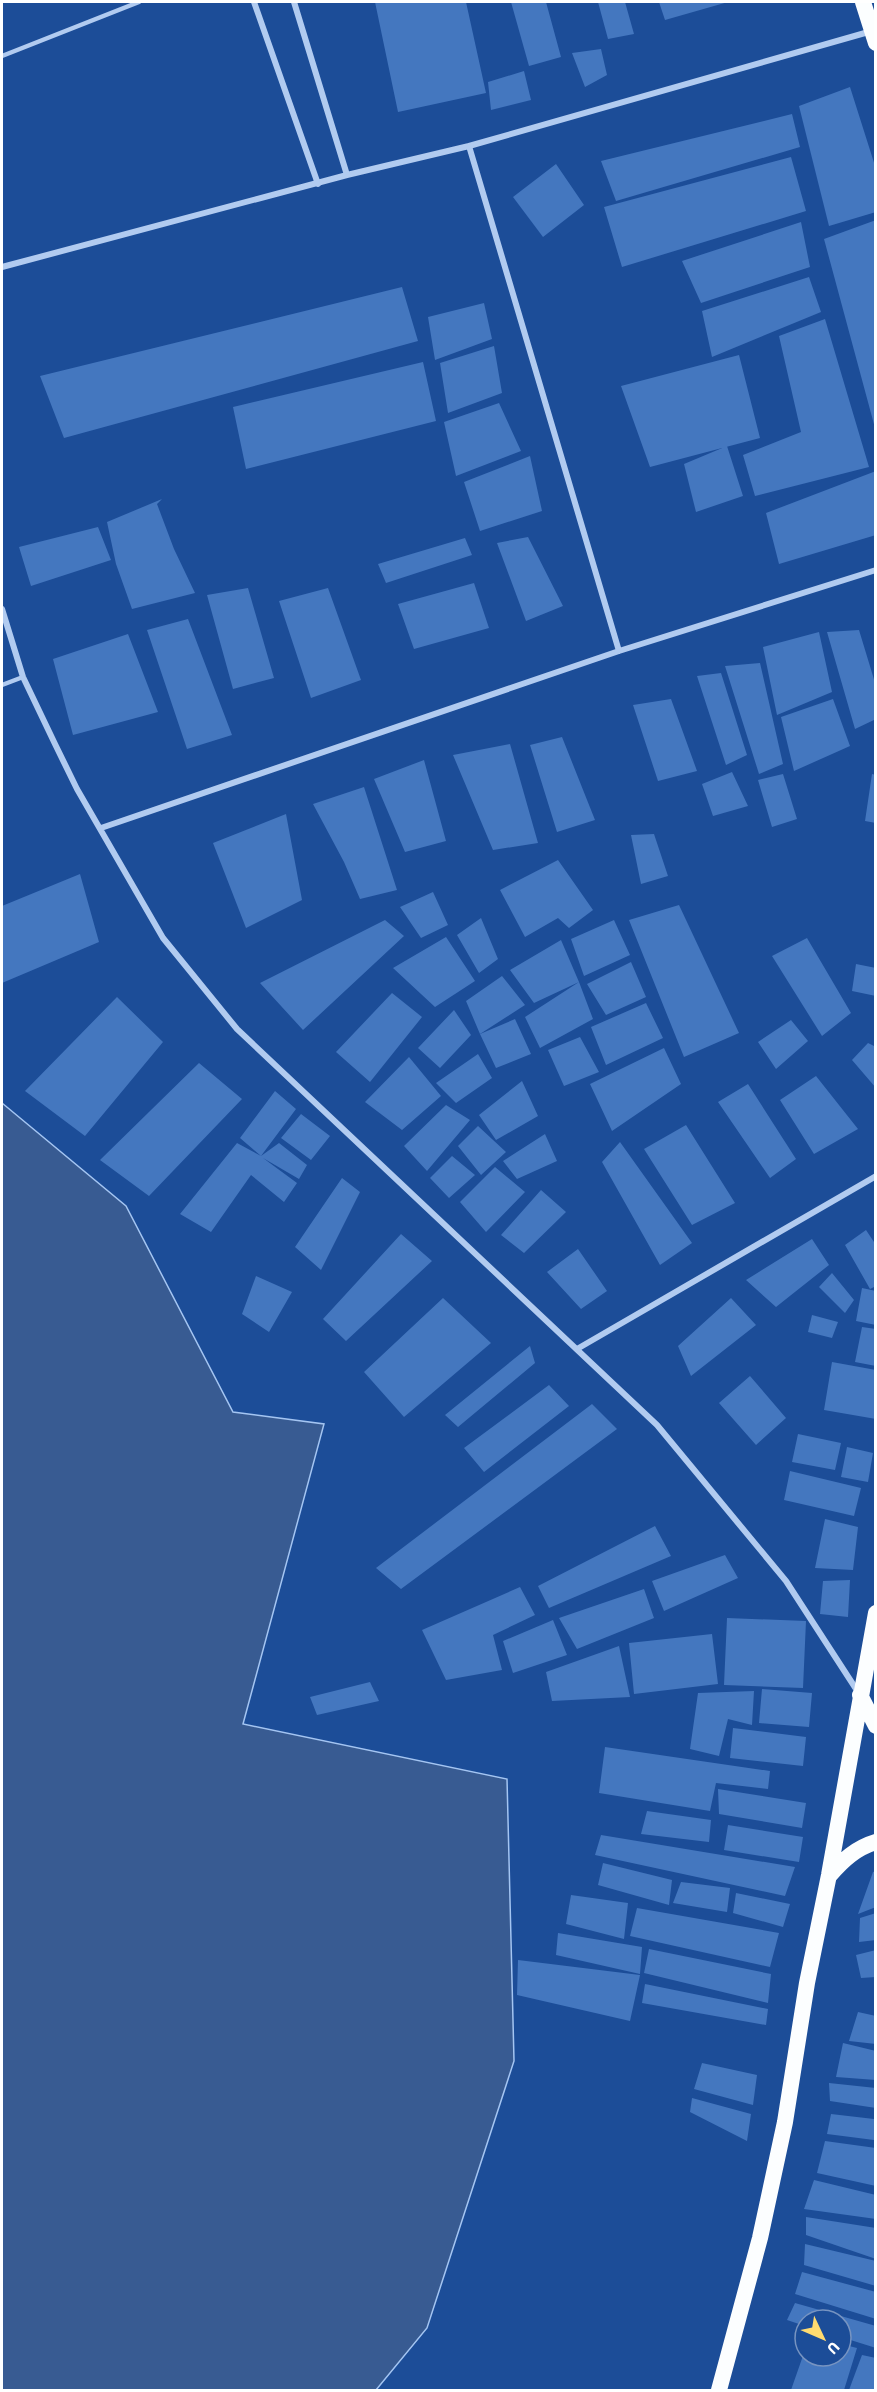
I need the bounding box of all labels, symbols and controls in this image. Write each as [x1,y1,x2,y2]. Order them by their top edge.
north arrow [793,2308,853,2368]
text: U [821,2336,845,2359]

